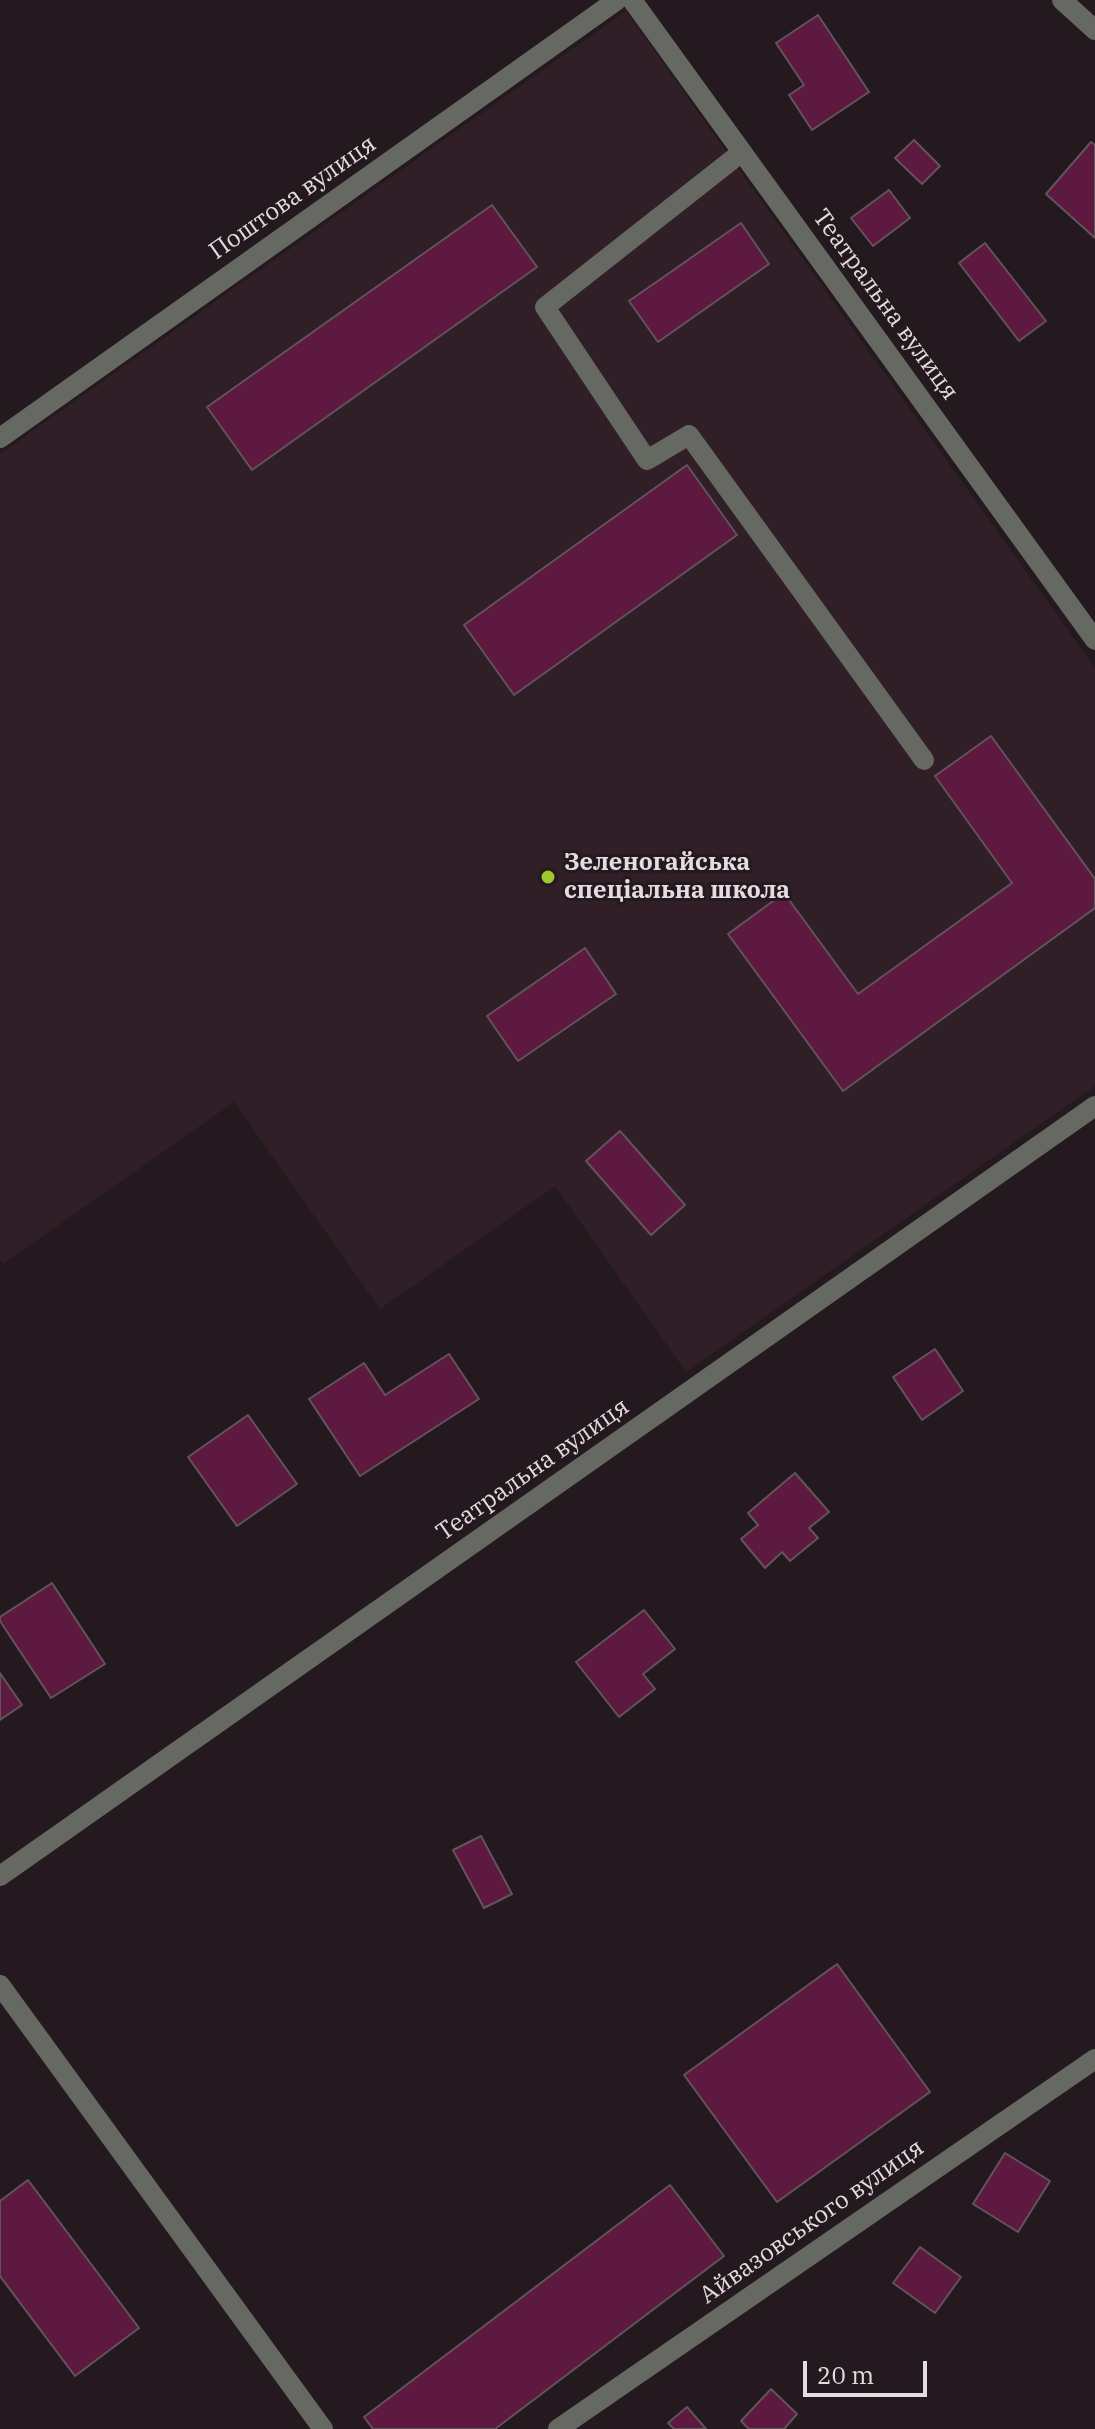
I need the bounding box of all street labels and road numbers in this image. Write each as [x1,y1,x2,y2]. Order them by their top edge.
street label: Поштова вулиця [204,130,382,266]
street label: Театральна вулиця [806,204,964,406]
street label: Театральна вулиця [431,1393,635,1547]
street label: Айвазовського вулиця [694,2134,930,2310]

